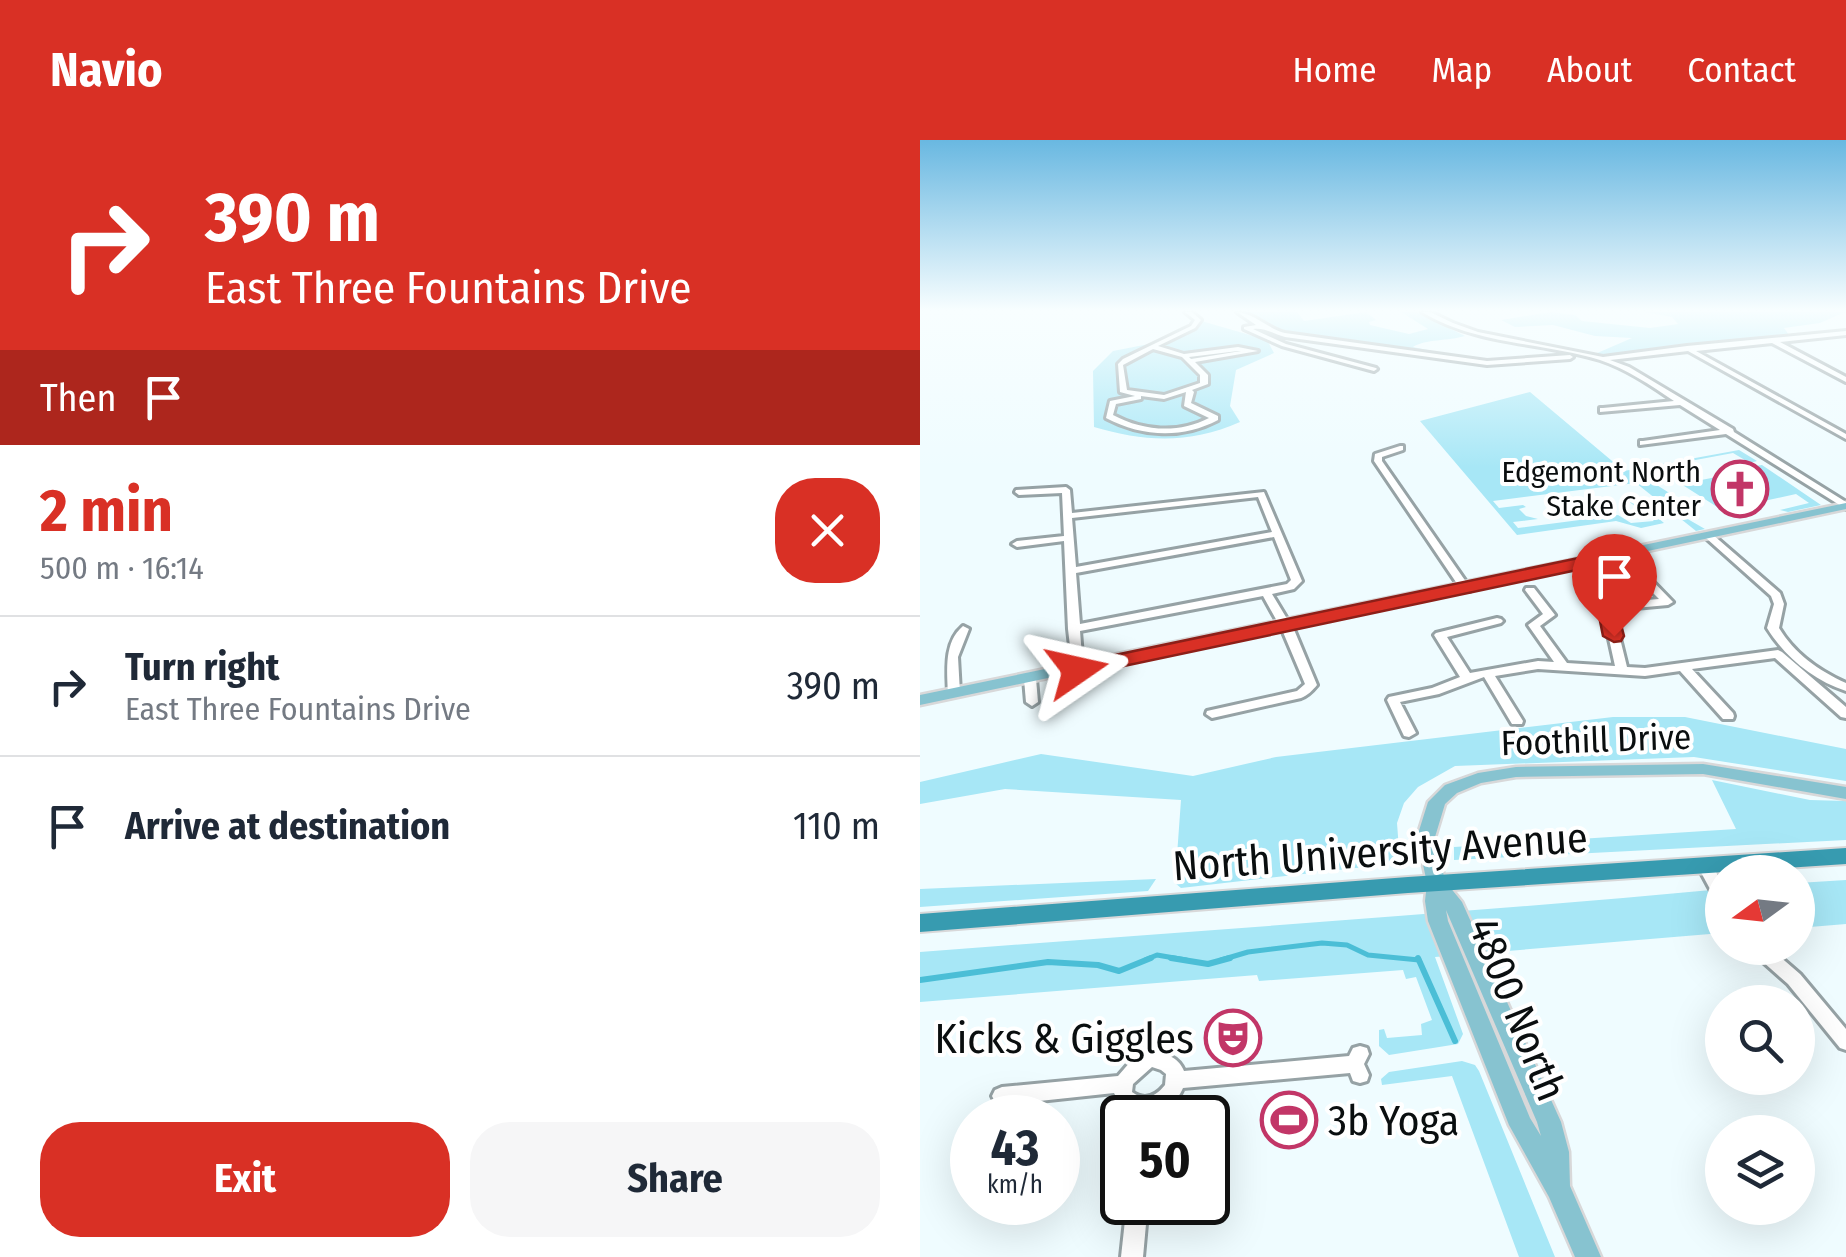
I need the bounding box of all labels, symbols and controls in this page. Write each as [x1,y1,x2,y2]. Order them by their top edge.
text: Navio [50,41,163,99]
text: Home [1293,49,1376,91]
text: Map [1431,49,1492,91]
text: About [1547,49,1632,91]
text: Contact [1687,49,1796,91]
text: 390 m [205,176,380,260]
icon: right [40,180,170,310]
text: East Three Fountains Drive [205,261,691,315]
icon: arrive [136,370,191,425]
text: Then [40,375,116,421]
place label: Edgemont North Stake Center [1501,454,1702,524]
church icon: Edgemont North Stake Center [1710,459,1770,519]
text: 2 min [40,475,173,547]
button: close [775,478,880,583]
pin [1572,534,1657,637]
text: 500 m · 16:14 [40,549,204,587]
icon: arrive [1587,549,1642,604]
position arrow [1025,618,1129,722]
text: Turn right [125,644,279,690]
icon: right [40,659,95,714]
text: 390 m [787,663,880,709]
text: East Three Fountains Drive [125,690,471,728]
street label: Foothill Drive [1500,716,1692,764]
icon: arrive [40,799,95,854]
text: Arrive at destination [125,803,450,849]
text: 110 m [793,803,880,849]
street label: North University Avenue [1171,813,1589,891]
north arrow [1705,855,1815,965]
map controls [1705,855,1815,1225]
street label: 4800 North [1458,910,1576,1108]
button: search [1705,985,1815,1095]
theatre icon: Kicks & Giggles [1203,1008,1263,1068]
place label: Kicks & Giggles [935,1014,1194,1064]
sports icon: 3b Yoga [1259,1090,1319,1150]
speed limit sign: 50 [1100,1095,1230,1225]
place label: 3b Yoga [1328,1096,1459,1146]
button: layers [1705,1115,1815,1225]
text: 43 [991,1118,1039,1178]
button: Exit [40,1122,450,1237]
button: Share [470,1122,880,1237]
text: km/h [987,1170,1043,1200]

